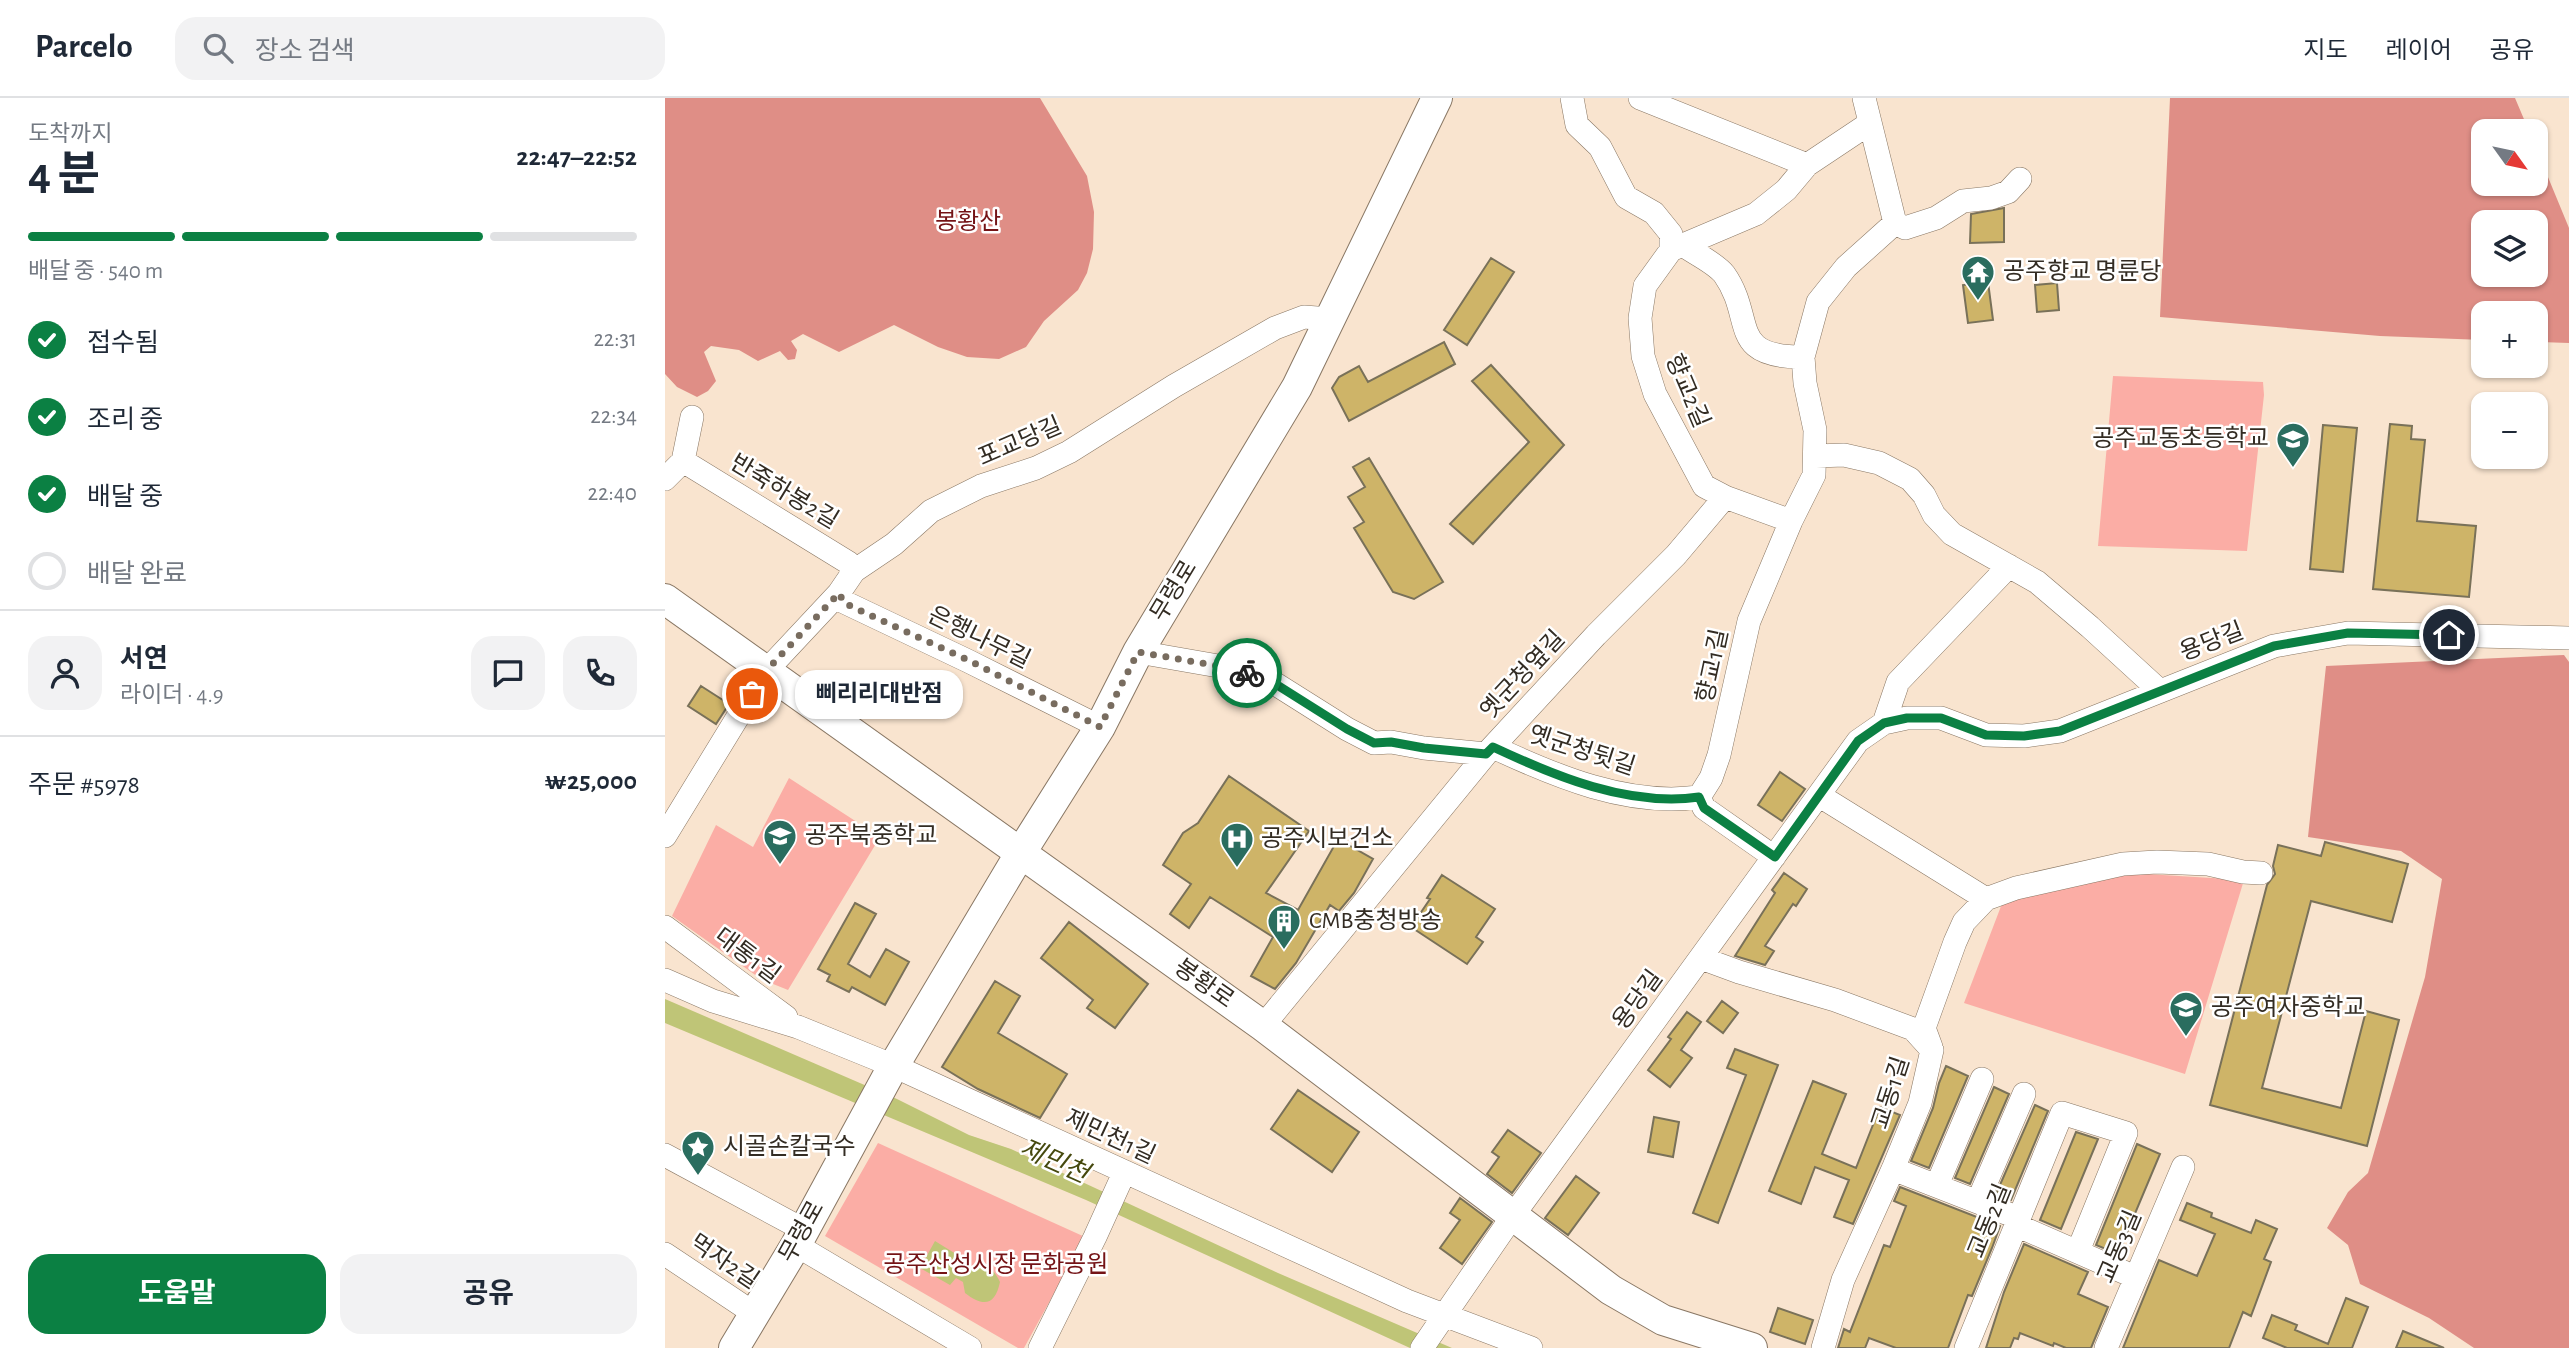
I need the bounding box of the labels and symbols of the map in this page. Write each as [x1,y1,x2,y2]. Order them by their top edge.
north arrow [2471,119,2548,196]
park label: 봉황산 [935,208,1001,234]
temple icon: 공주향교 명륜당 [1959,253,1997,302]
place label: 공주향교 명륜당 [2003,258,2162,284]
street label: 향교2길 [1661,350,1714,431]
street label: 포교당길 [974,413,1065,470]
school or university icon: 공주교동초등학교 [2274,420,2312,469]
place label: 공주교동초등학교 [2092,425,2269,451]
street label: 반죽하봉2길 [726,450,843,534]
street label: 무령로 [1146,556,1201,626]
street label: 은행나무길 [924,602,1034,673]
pin [2419,605,2479,665]
street label: 용당길 [2176,618,2247,665]
street label: 옛군청옆길 [1476,626,1569,724]
street label: 향교1길 [1693,627,1732,705]
courier [1212,638,1282,708]
pin [722,664,782,724]
callout: 삐리리대반점 [794,670,962,718]
street label: 옛군청뒷길 [1526,722,1639,779]
school or university icon: 공주북중학교 [761,817,799,866]
hospital icon: 공주시보건소 [1218,820,1256,869]
place label: 공주북중학교 [805,822,937,848]
place label: 공주시보건소 [1261,826,1393,851]
building icon: CMB충청방송 [1265,902,1303,951]
place label: CMB충청방송 [1309,907,1442,933]
street label: 대통1길 [710,923,785,988]
street label: 봉황로 [1170,954,1239,1013]
street label: 용당길 [1608,966,1667,1034]
school or university icon: 공주여자중학교 [2167,989,2205,1038]
place label: 공주여자중학교 [2211,994,2366,1020]
street label: 교동1길 [1867,1054,1914,1132]
street label: 제민천1길 [1061,1105,1159,1168]
place icon: 시골손칼국수 [679,1128,717,1177]
place label: 시골손칼국수 [723,1134,855,1159]
water label: 제민천 [1016,1134,1095,1189]
street label: 교동2길 [1963,1180,2016,1261]
street label: 무령로 [775,1197,829,1267]
street label: 교동3길 [2093,1207,2146,1287]
street label: 먹자2길 [685,1229,764,1294]
park label: 공주산성시장 문화공원 [884,1251,1108,1277]

